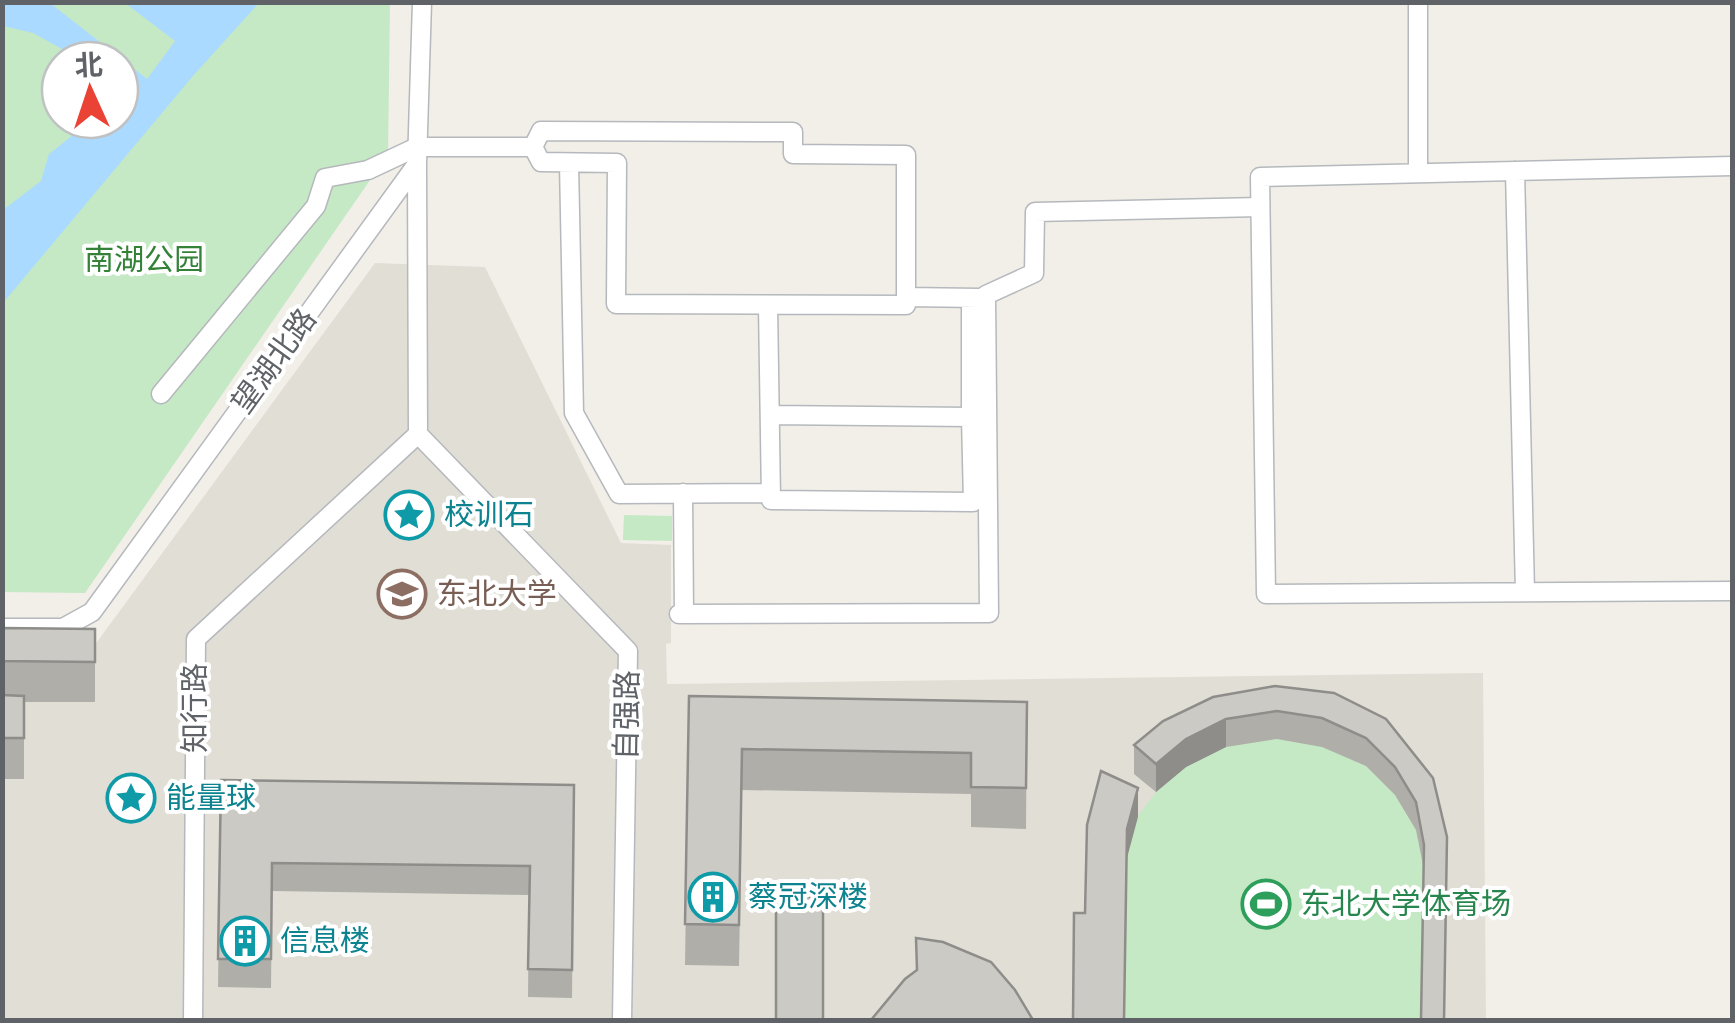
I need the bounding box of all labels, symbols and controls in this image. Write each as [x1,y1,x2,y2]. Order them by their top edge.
north arrow [40,40,140,140]
text: 北 [74,47,104,83]
park label: 南湖公园 [84,241,204,278]
street label: 望湖北路 [223,301,324,420]
place icon: 校训石 [383,489,435,541]
place label: 校训石 [444,496,534,533]
school or university icon: 东北大学 [376,568,428,620]
place label: 东北大学 [437,575,557,612]
street label: 知行路 [176,663,213,753]
street label: 自强路 [607,670,646,760]
place icon: 能量球 [105,772,157,824]
place label: 能量球 [166,779,256,816]
building icon: 蔡冠深楼 [687,871,739,923]
place label: 蔡冠深楼 [748,878,868,915]
sports icon: 东北大学体育场 [1240,878,1292,930]
place label: 东北大学体育场 [1301,885,1511,922]
building icon: 信息楼 [219,915,271,967]
place label: 信息楼 [280,922,370,959]

